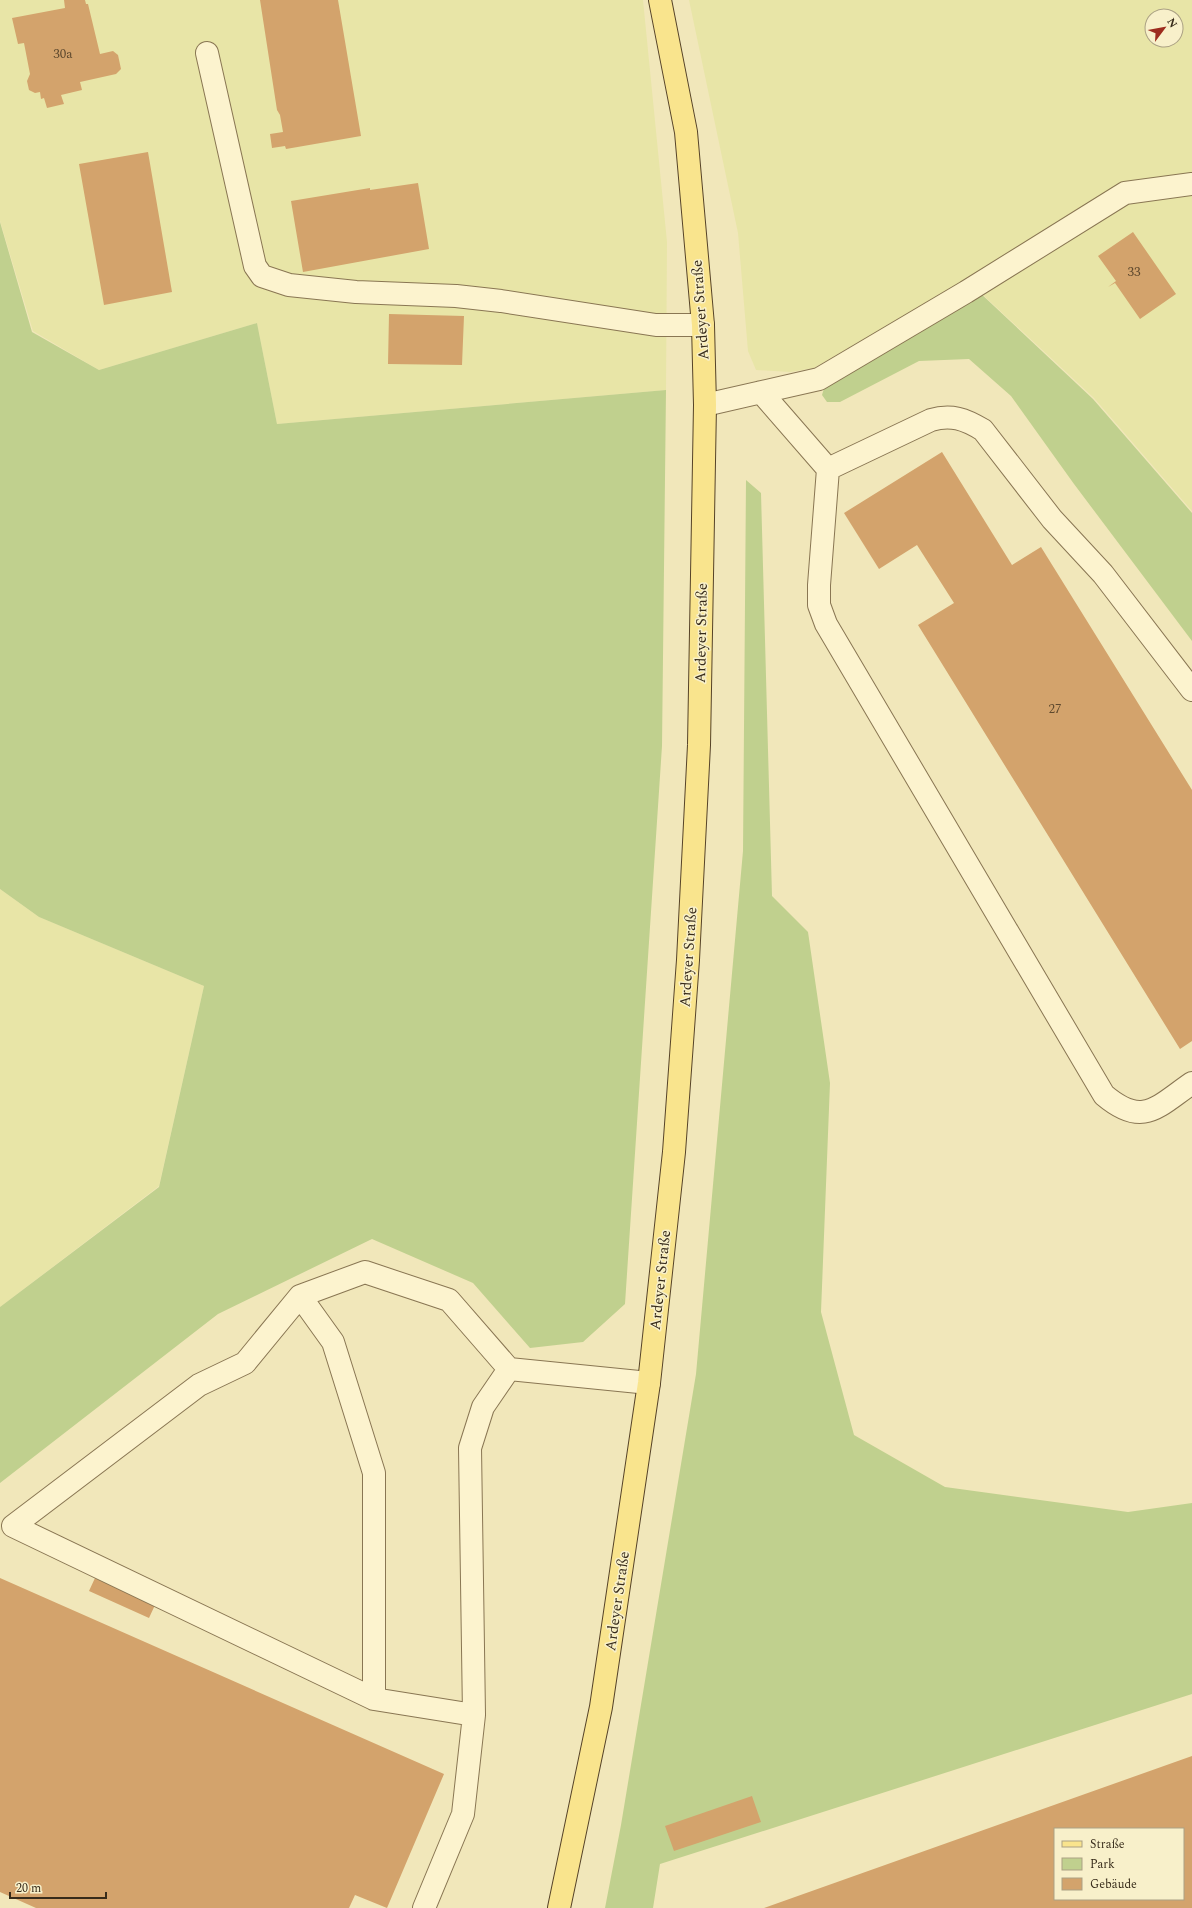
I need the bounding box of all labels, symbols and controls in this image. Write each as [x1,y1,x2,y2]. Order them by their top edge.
north arrow [1144,8,1184,48]
text: N [1162,15,1182,31]
house number: 30a [53,44,73,64]
street label: Ardeyer Straße [686,259,715,361]
house number: 33 [1128,262,1141,282]
street label: Ardeyer Straße [689,583,714,683]
house number: 27 [1049,699,1062,719]
street label: Ardeyer Straße [674,906,703,1008]
street label: Ardeyer Straße [644,1229,677,1331]
street label: Ardeyer Straße [599,1550,636,1652]
legend [1054,1828,1184,1900]
text: Straße [1090,1835,1125,1854]
text: Park [1090,1855,1115,1874]
scale bar [10,1874,106,1900]
text: Gebäude [1090,1875,1137,1894]
text: 20 m [16,1879,41,1898]

